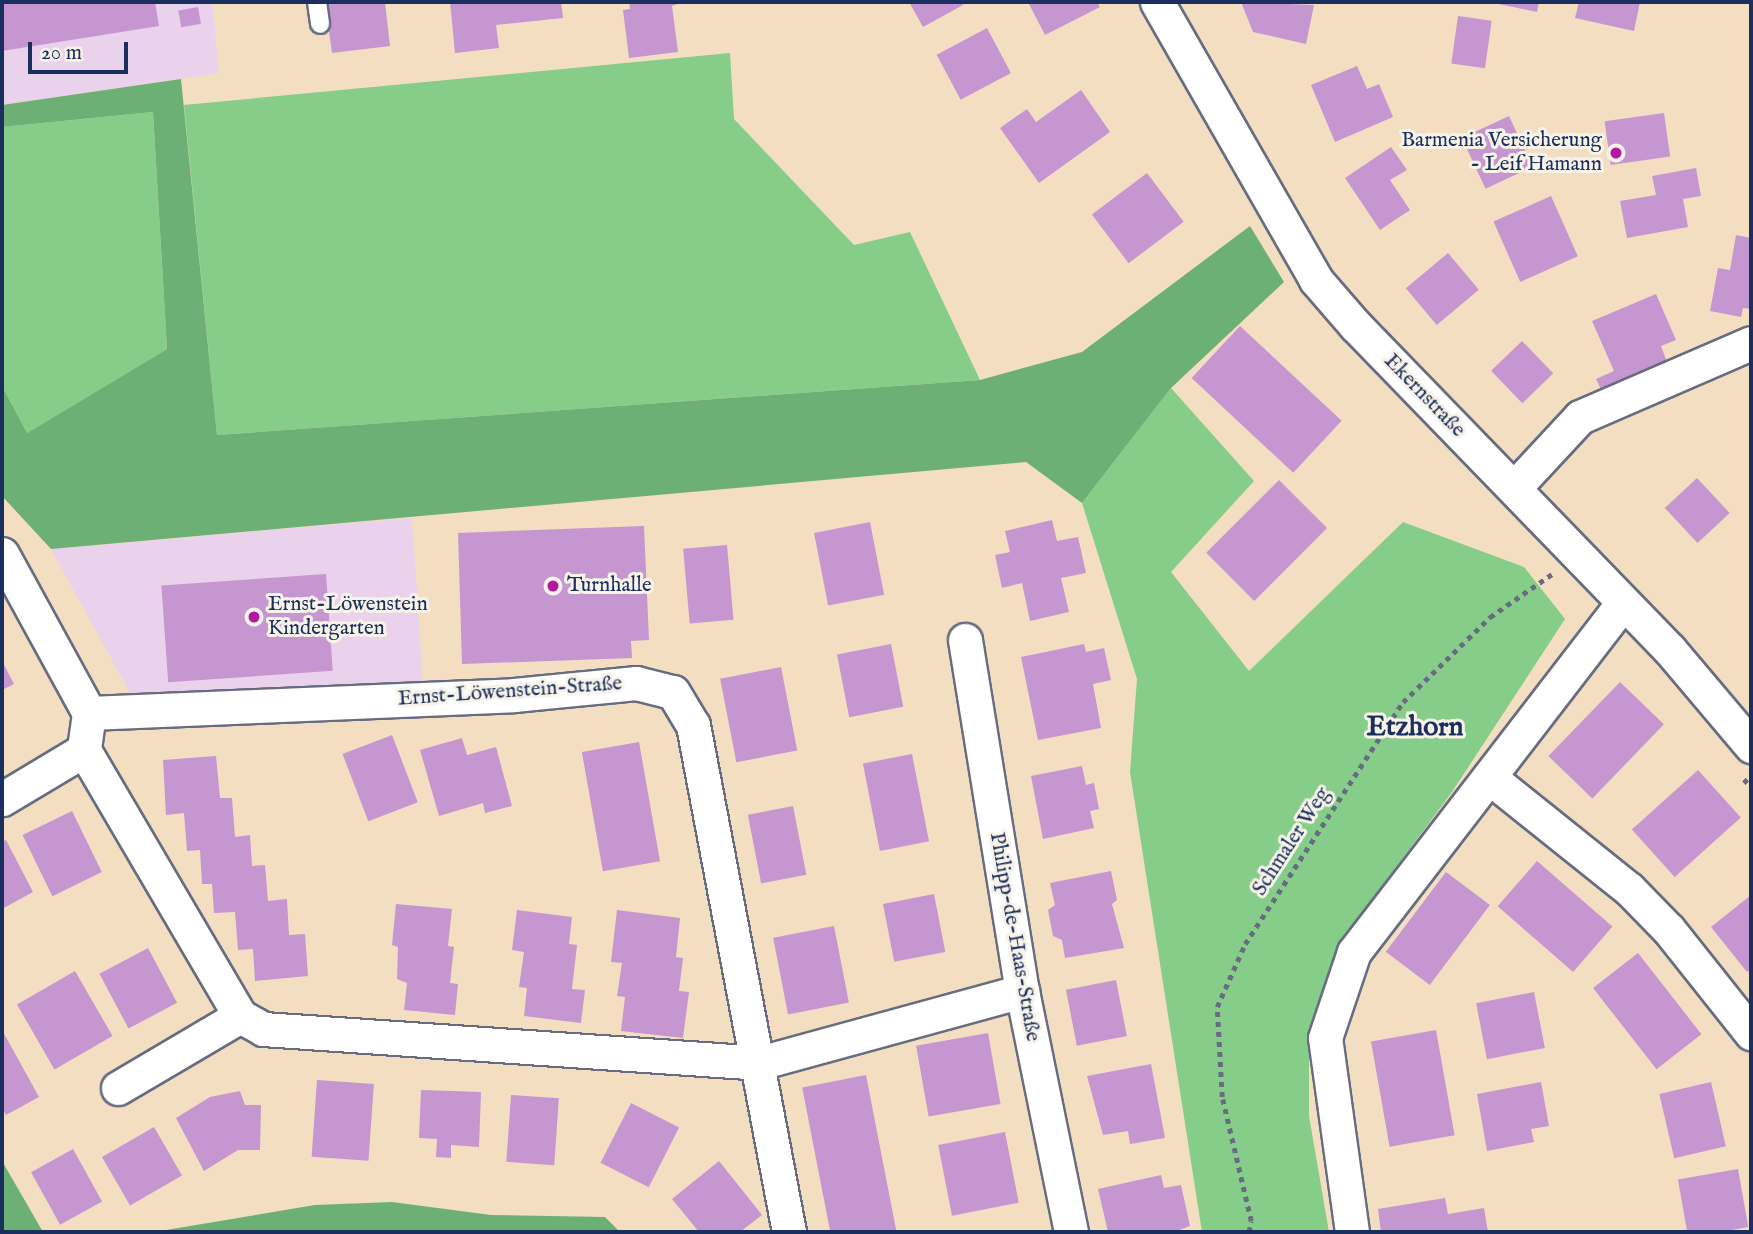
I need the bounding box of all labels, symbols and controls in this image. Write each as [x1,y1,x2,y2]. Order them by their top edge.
scale bar [32,28,131,72]
text: 20 m [41,40,82,67]
place label: Barmenia Versicherung - Leif Hamann [1401,128,1602,178]
marker: Barmenia Versicherung - Leif Hamann [1608,145,1624,161]
street label: Ekernstraße [1378,349,1470,443]
place label: Turnhalle [567,573,652,599]
marker: Turnhalle [545,578,561,594]
place label: Ernst-Löwenstein Kindergarten [268,592,428,642]
marker: Ernst-Löwenstein Kindergarten [246,609,262,625]
street label: Ernst-Löwenstein-Straße [397,672,623,712]
district label: Etzhorn [1367,711,1463,745]
street label: Schmaler Weg [1248,783,1336,901]
street label: Philipp-de-Haas-Straße [983,830,1045,1044]

